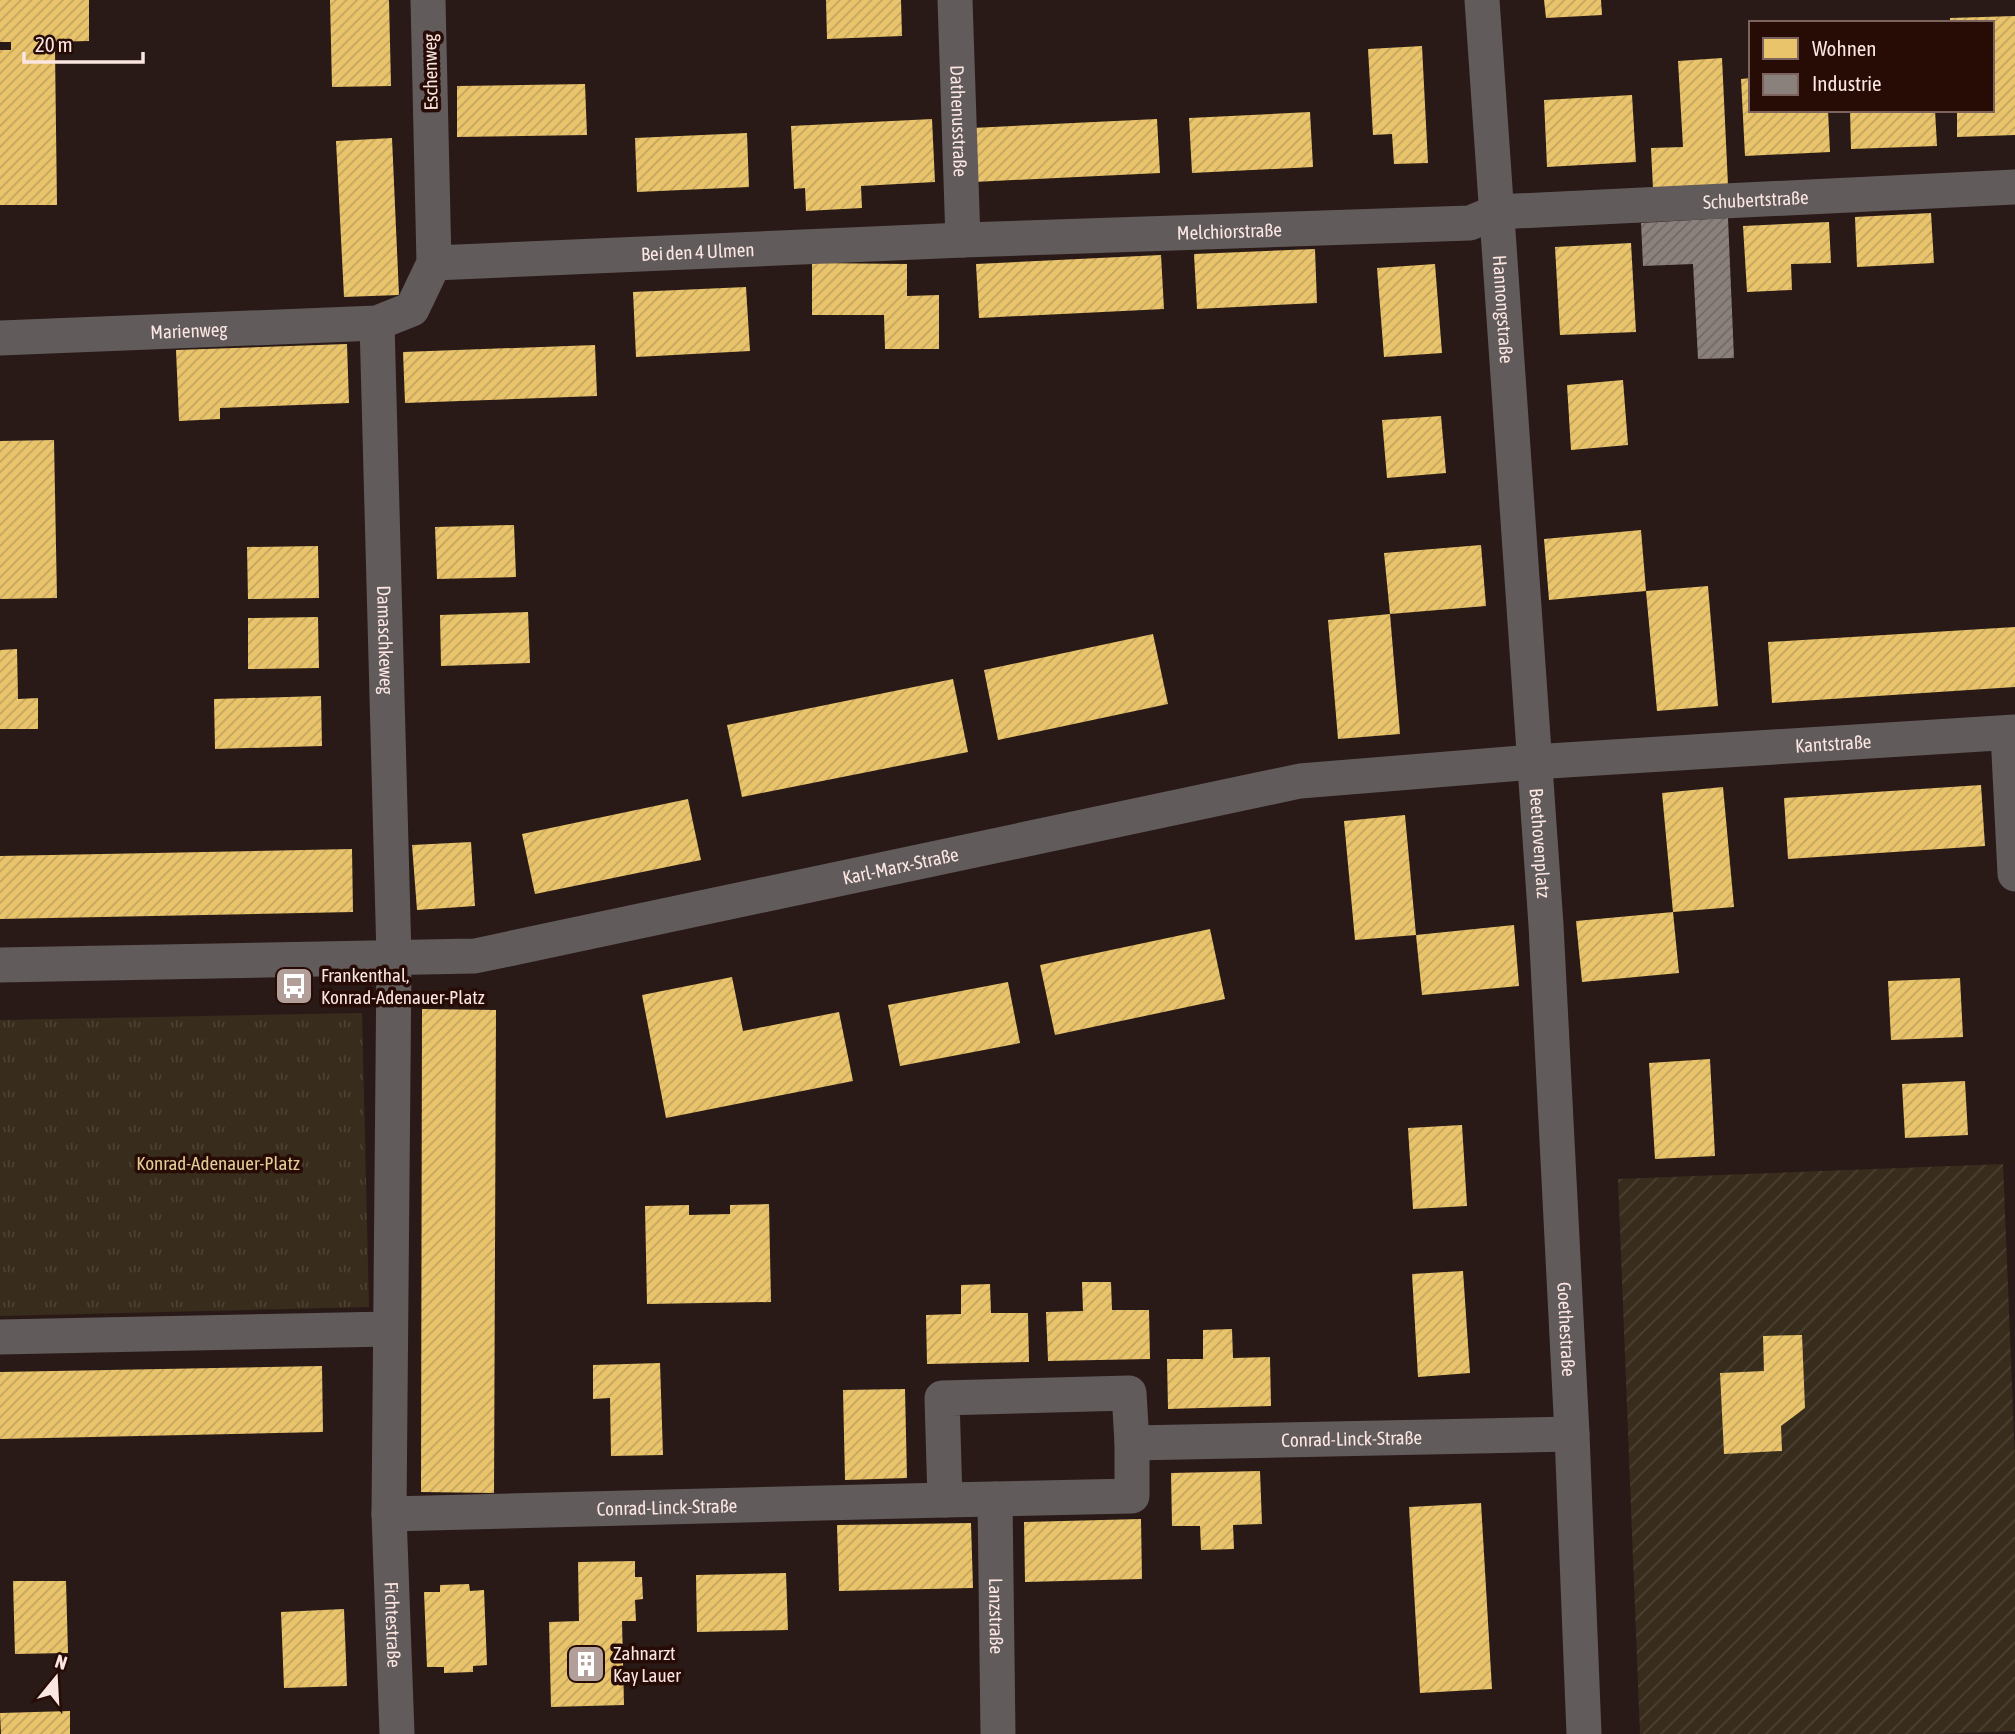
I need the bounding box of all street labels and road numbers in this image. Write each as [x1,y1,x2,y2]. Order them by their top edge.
street label: Eschenweg [418,33,442,111]
street label: Dathenusstraße [946,65,972,177]
street label: Schubertstraße [1702,186,1809,213]
street label: Melchiorstraße [1176,218,1282,244]
street label: Bei den 4 Ulmen [641,238,755,265]
street label: Hannongstraße [1489,254,1518,364]
street label: Marienweg [150,318,229,343]
street label: Damaschkeweg [373,585,398,696]
street label: Kantstraße [1794,730,1872,757]
street label: Beethovenplatz [1526,787,1555,899]
street label: Karl-Marx-Straße [840,843,960,889]
street label: Goethestraße [1553,1281,1580,1377]
street label: Conrad-Linck-Straße [1281,1426,1422,1451]
street label: Conrad-Linck-Straße [596,1494,738,1520]
street label: Lanzstraße [985,1578,1008,1654]
street label: Fichtestraße [380,1581,406,1668]

